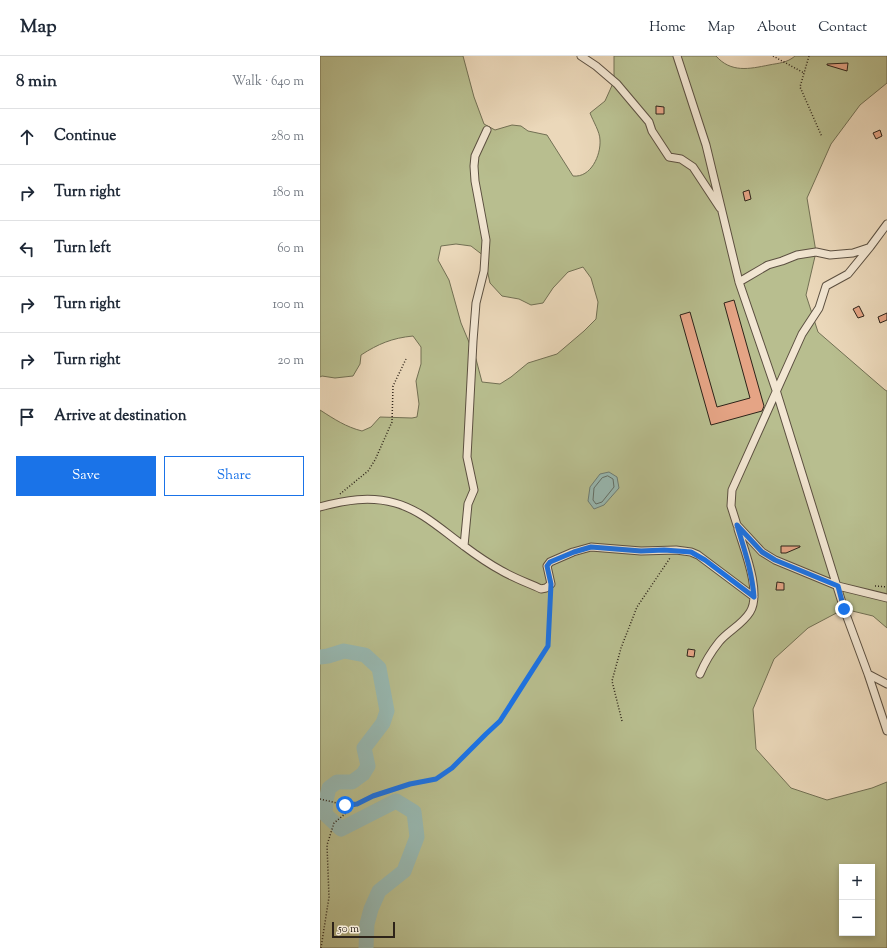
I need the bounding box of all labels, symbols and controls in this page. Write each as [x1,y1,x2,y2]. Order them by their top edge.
text: Map [20,14,57,41]
text: Home [649,18,686,38]
text: Map [708,18,735,38]
text: About [757,18,796,38]
text: Contact [818,18,867,38]
text: 8 min [16,70,57,94]
text: Walk · 640 m [232,73,304,91]
icon: ahead [16,126,38,148]
text: Continue [54,126,116,147]
text: 280 m [271,128,304,146]
icon: right [16,182,38,204]
text: Turn right [54,182,120,203]
text: 180 m [273,184,304,202]
icon: left [16,238,38,260]
text: Turn left [54,238,111,259]
text: 60 m [277,240,304,258]
icon: right [16,294,38,316]
text: Turn right [54,294,120,315]
text: 100 m [272,296,304,314]
icon: right [16,350,38,372]
text: Turn right [54,350,120,371]
text: 20 m [278,352,304,370]
icon: arrive [16,406,38,428]
text: Arrive at destination [54,406,187,427]
button: Save [16,456,156,496]
button: Share [164,456,304,496]
route end [835,600,853,618]
route start [336,796,354,814]
map controls [839,864,875,936]
button: + [839,864,875,900]
button: − [839,900,875,936]
scale bar [332,920,395,939]
text: 50 m [338,921,359,937]

